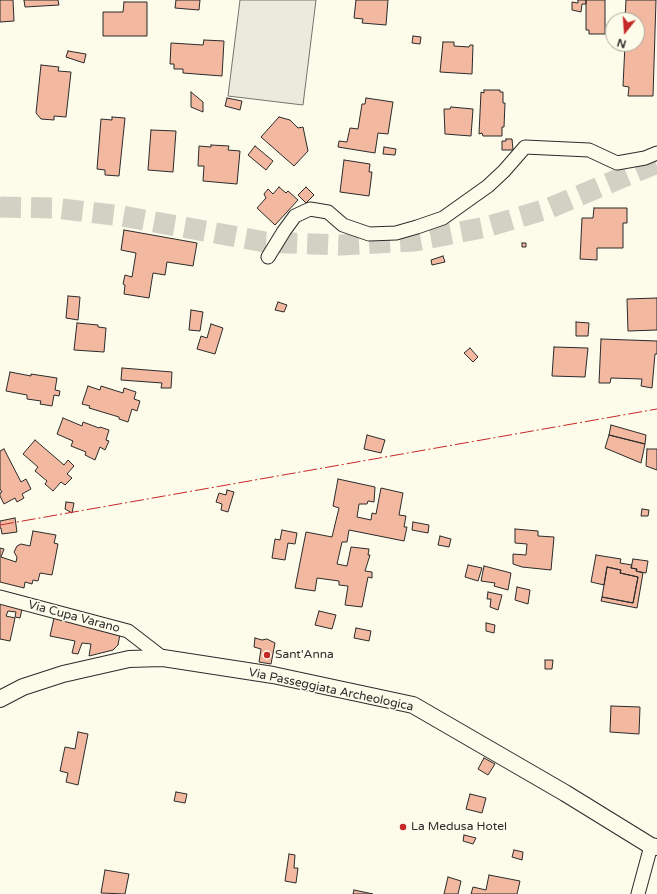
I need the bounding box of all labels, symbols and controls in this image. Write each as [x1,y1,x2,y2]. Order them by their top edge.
north arrow [605,12,645,52]
text: N [616,35,628,51]
street label: Via Cupa Varano [27,598,121,636]
place label: Sant'Anna [275,648,334,662]
marker: Sant'Anna [262,650,272,660]
street label: Via Passeggiata Archeologica [247,665,415,715]
place label: La Medusa Hotel [411,820,507,834]
marker: La Medusa Hotel [398,822,408,832]

